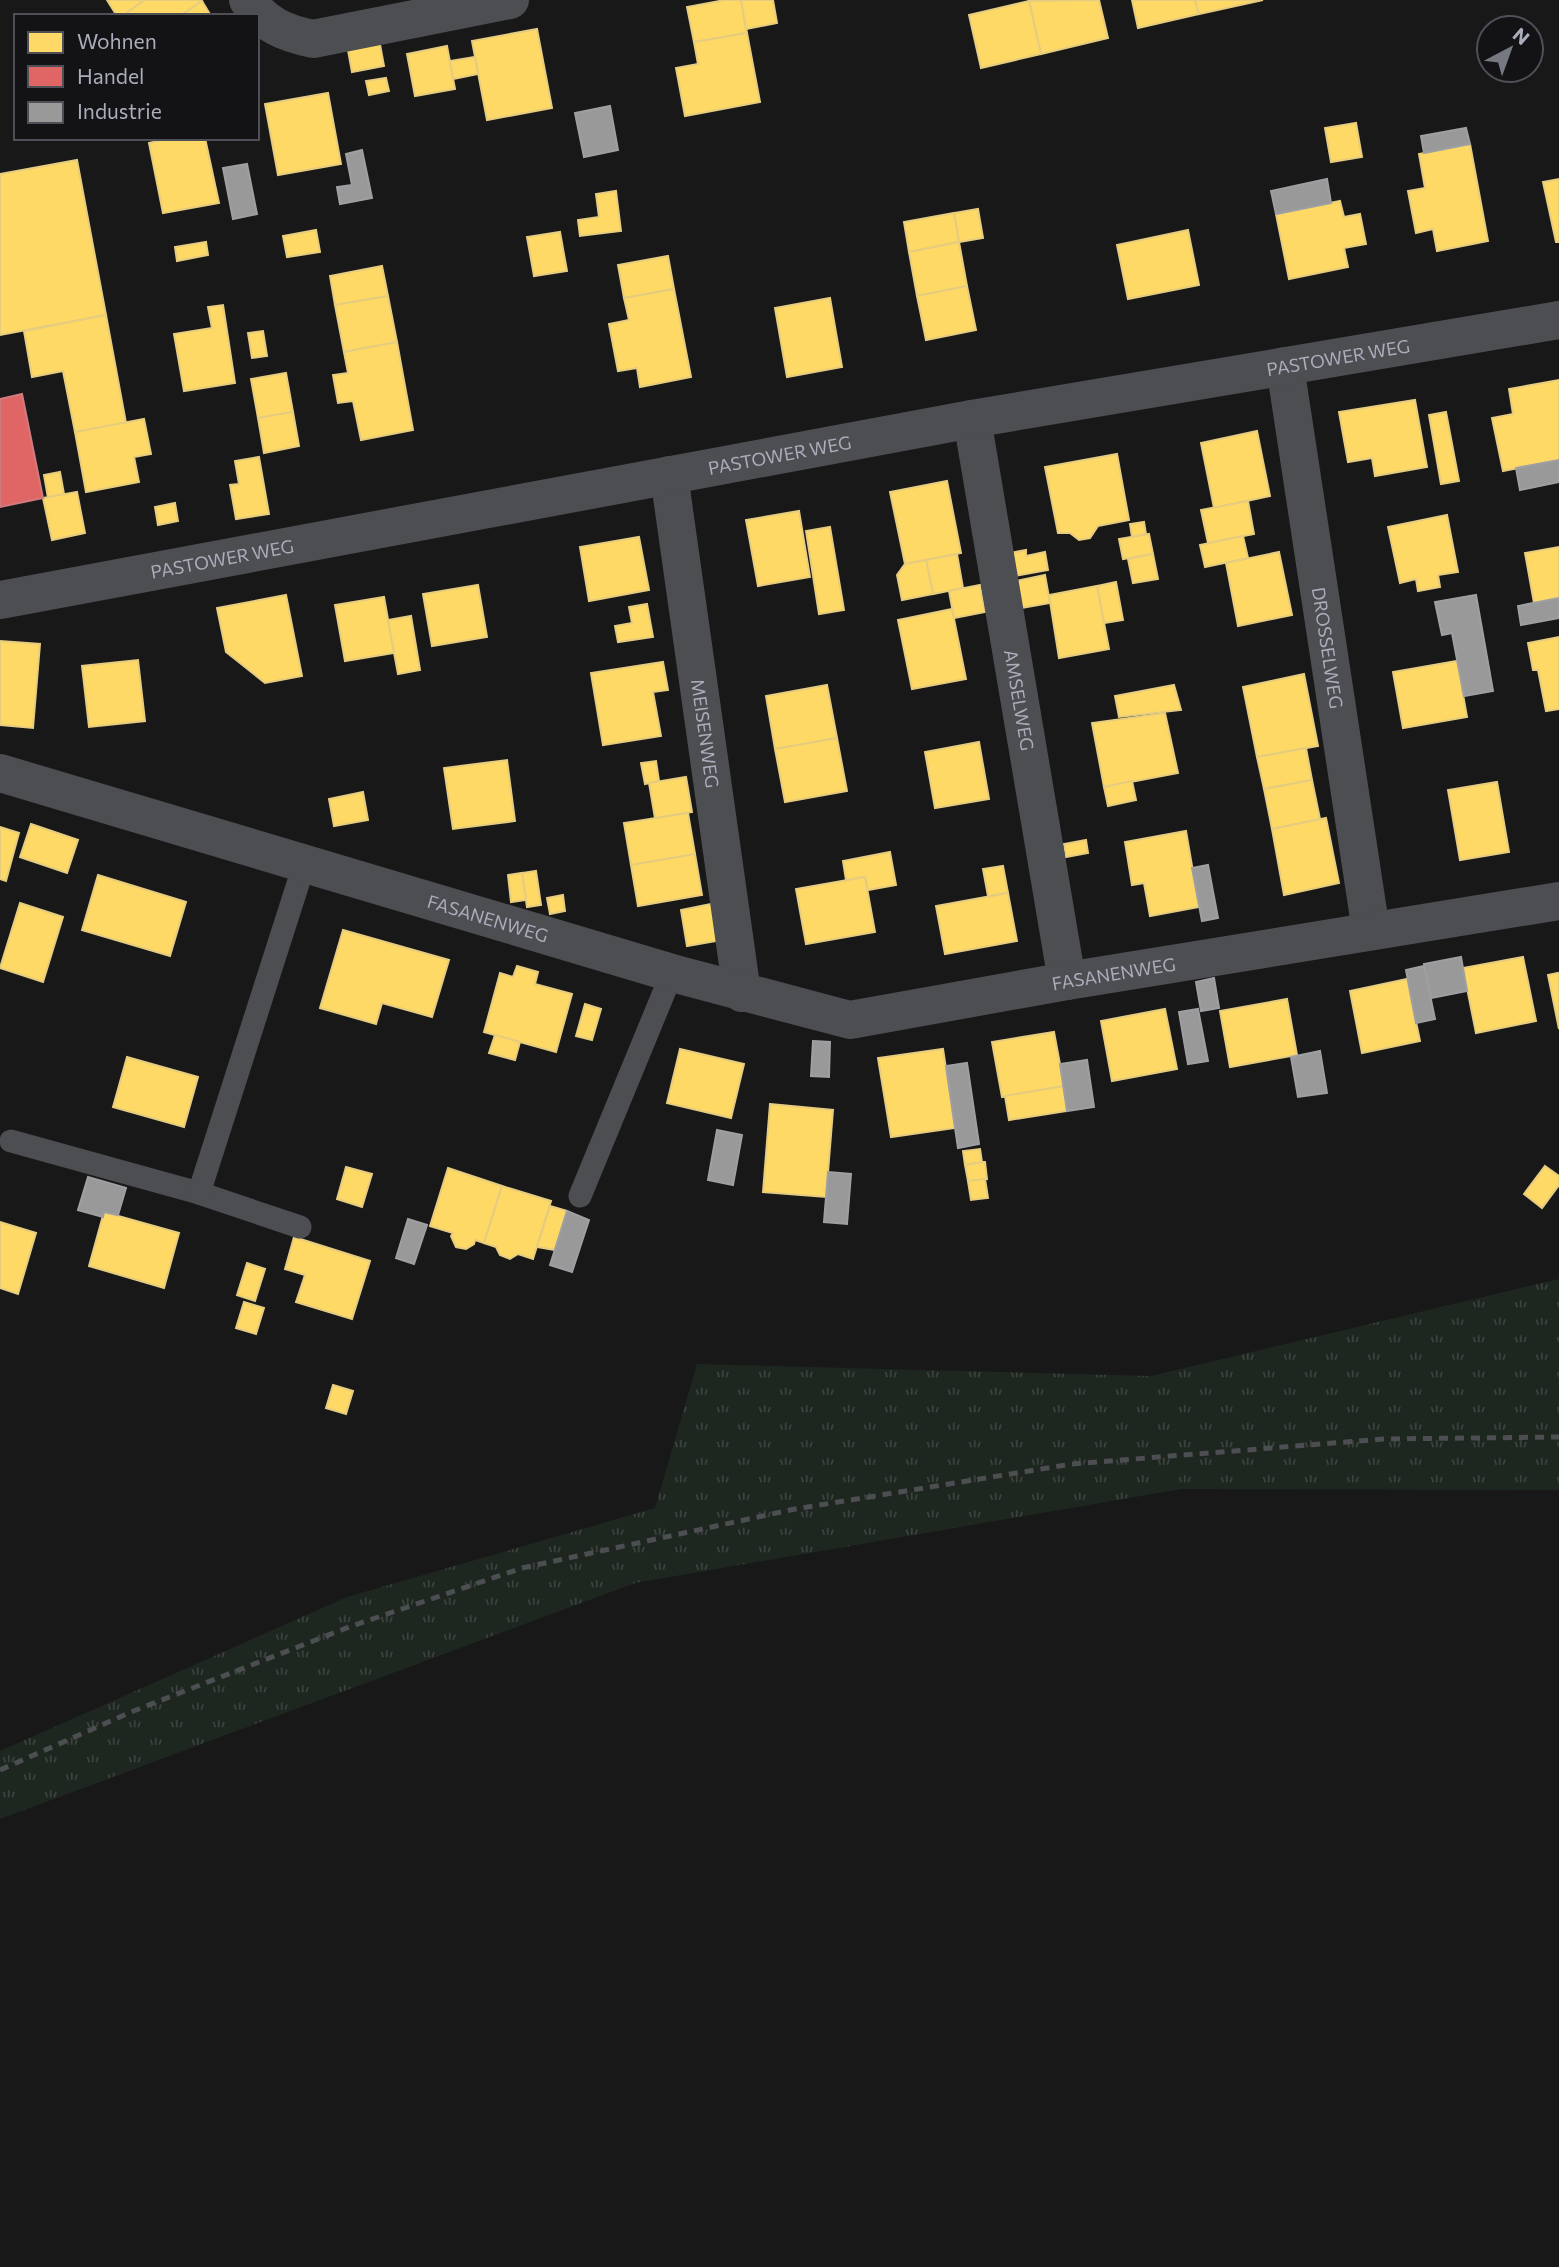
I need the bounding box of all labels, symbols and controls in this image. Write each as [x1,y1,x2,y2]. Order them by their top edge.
legend [14,14,259,140]
north arrow [1475,14,1545,84]
text: N [1509,22,1534,49]
text: Wohnen [77,28,157,53]
text: Handel [77,63,144,88]
text: Industrie [77,98,162,123]
street label: PASTOWER WEG [1265,334,1412,380]
street label: PASTOWER WEG [706,431,853,479]
street label: PASTOWER WEG [149,535,296,583]
street label: DROSSELWEG [1308,585,1348,710]
street label: AMSELWEG [1000,648,1039,752]
street label: MEISENWEG [687,677,724,789]
street label: FASANENWEG [425,890,551,947]
street label: FASANENWEG [1050,953,1177,995]

